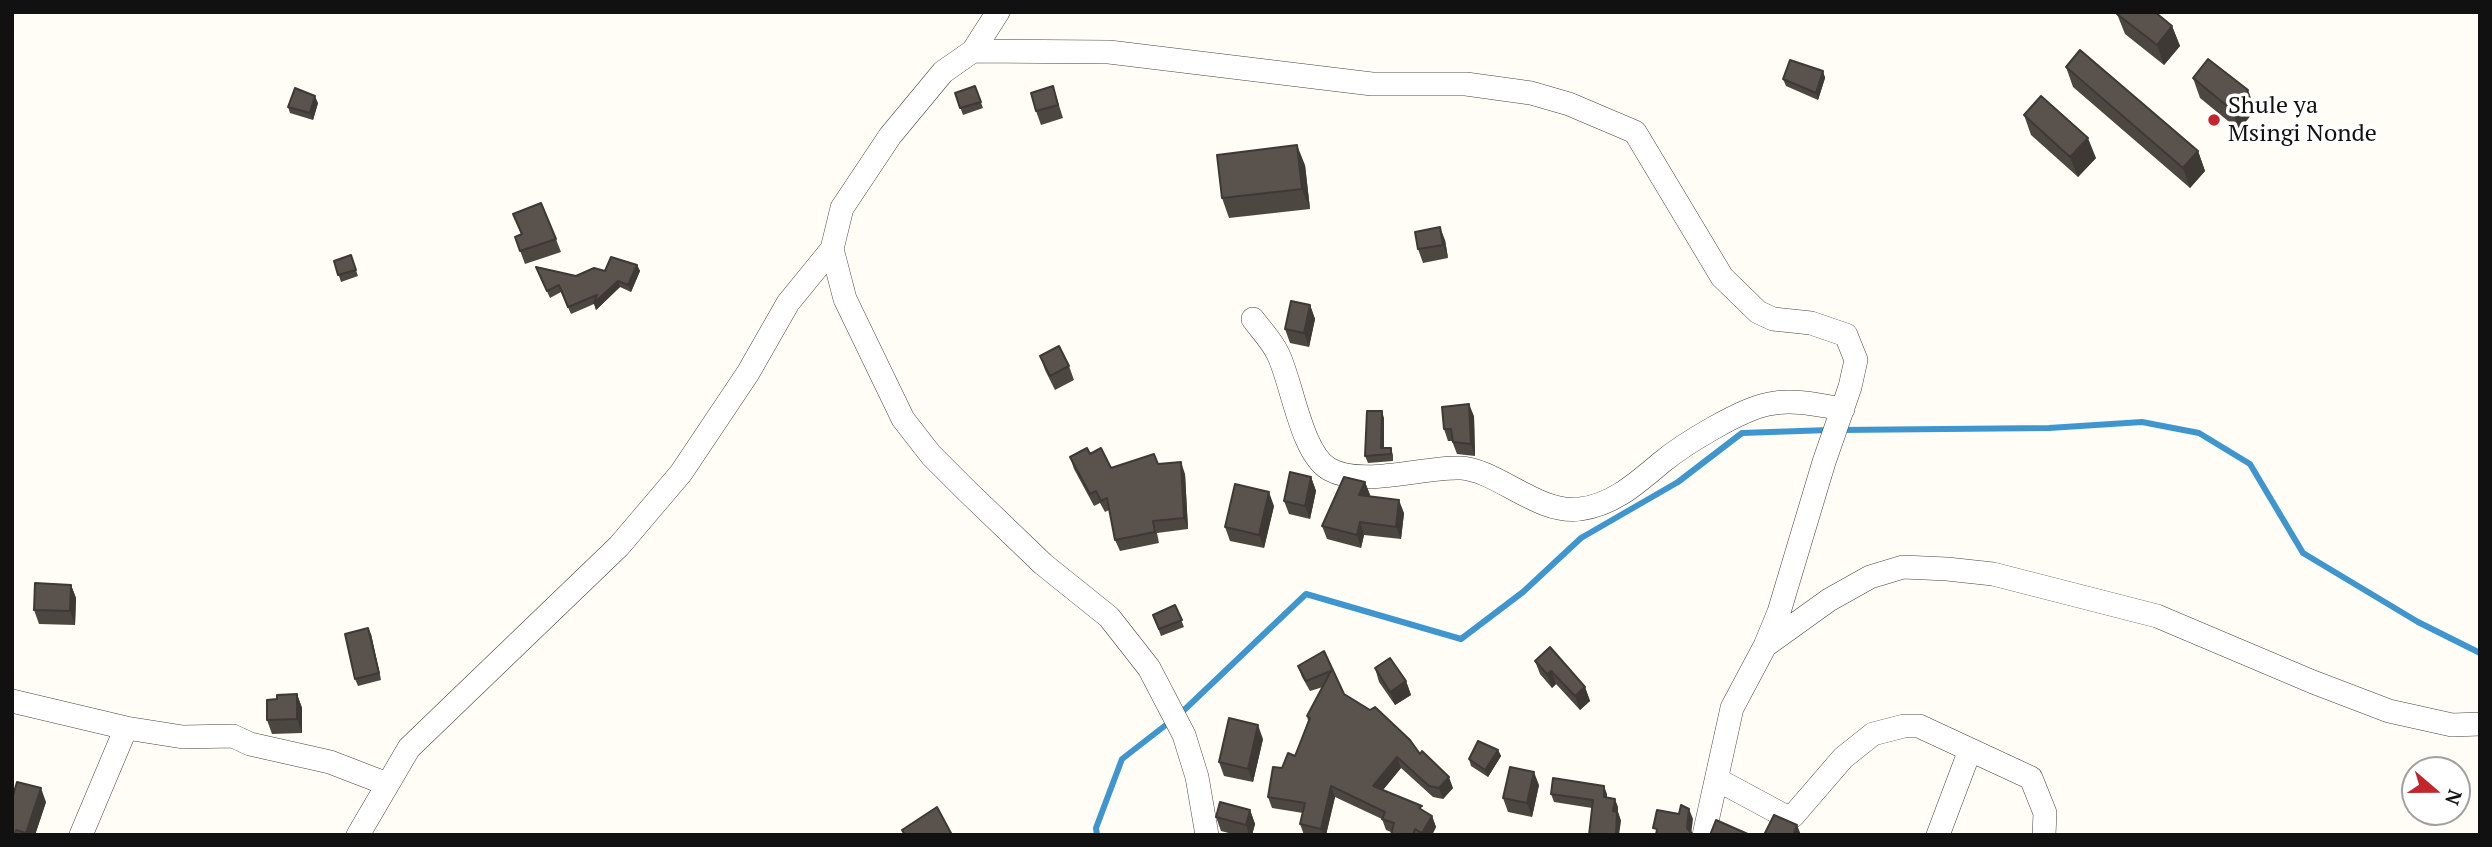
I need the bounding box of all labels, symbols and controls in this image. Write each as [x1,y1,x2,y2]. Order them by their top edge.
place label: Shule ya Msingi Nonde [2228,92,2377,148]
marker: Shule ya Msingi Nonde [2206,112,2222,128]
north arrow [2401,756,2471,826]
text: N [2440,787,2469,809]

